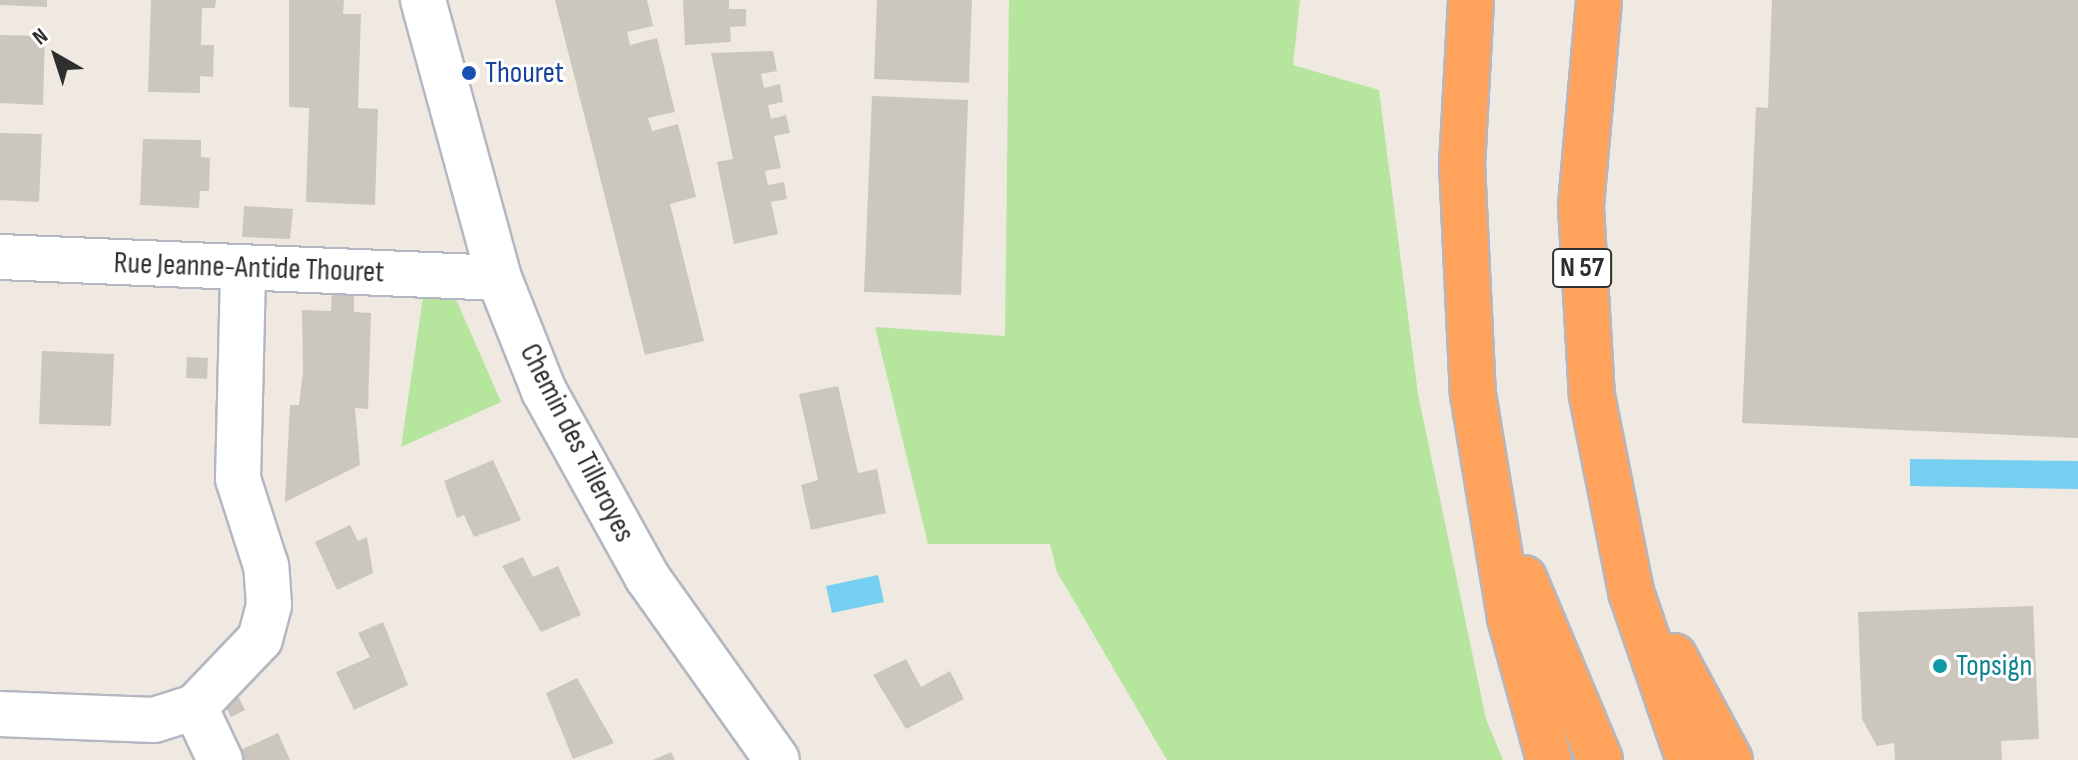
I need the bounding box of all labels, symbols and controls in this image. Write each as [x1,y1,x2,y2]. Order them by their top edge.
north arrow [16,16,96,96]
text: N [28,23,54,51]
place label: Thouret [485,55,564,91]
marker: Thouret [460,64,478,82]
road number: N 57 [1552,244,1612,292]
street label: Rue Jeanne-Antide Thouret [113,245,385,291]
street label: Chemin des Tilleroyes [512,338,642,548]
place label: Topsign [1956,648,2032,684]
marker: Topsign [1931,657,1949,675]

